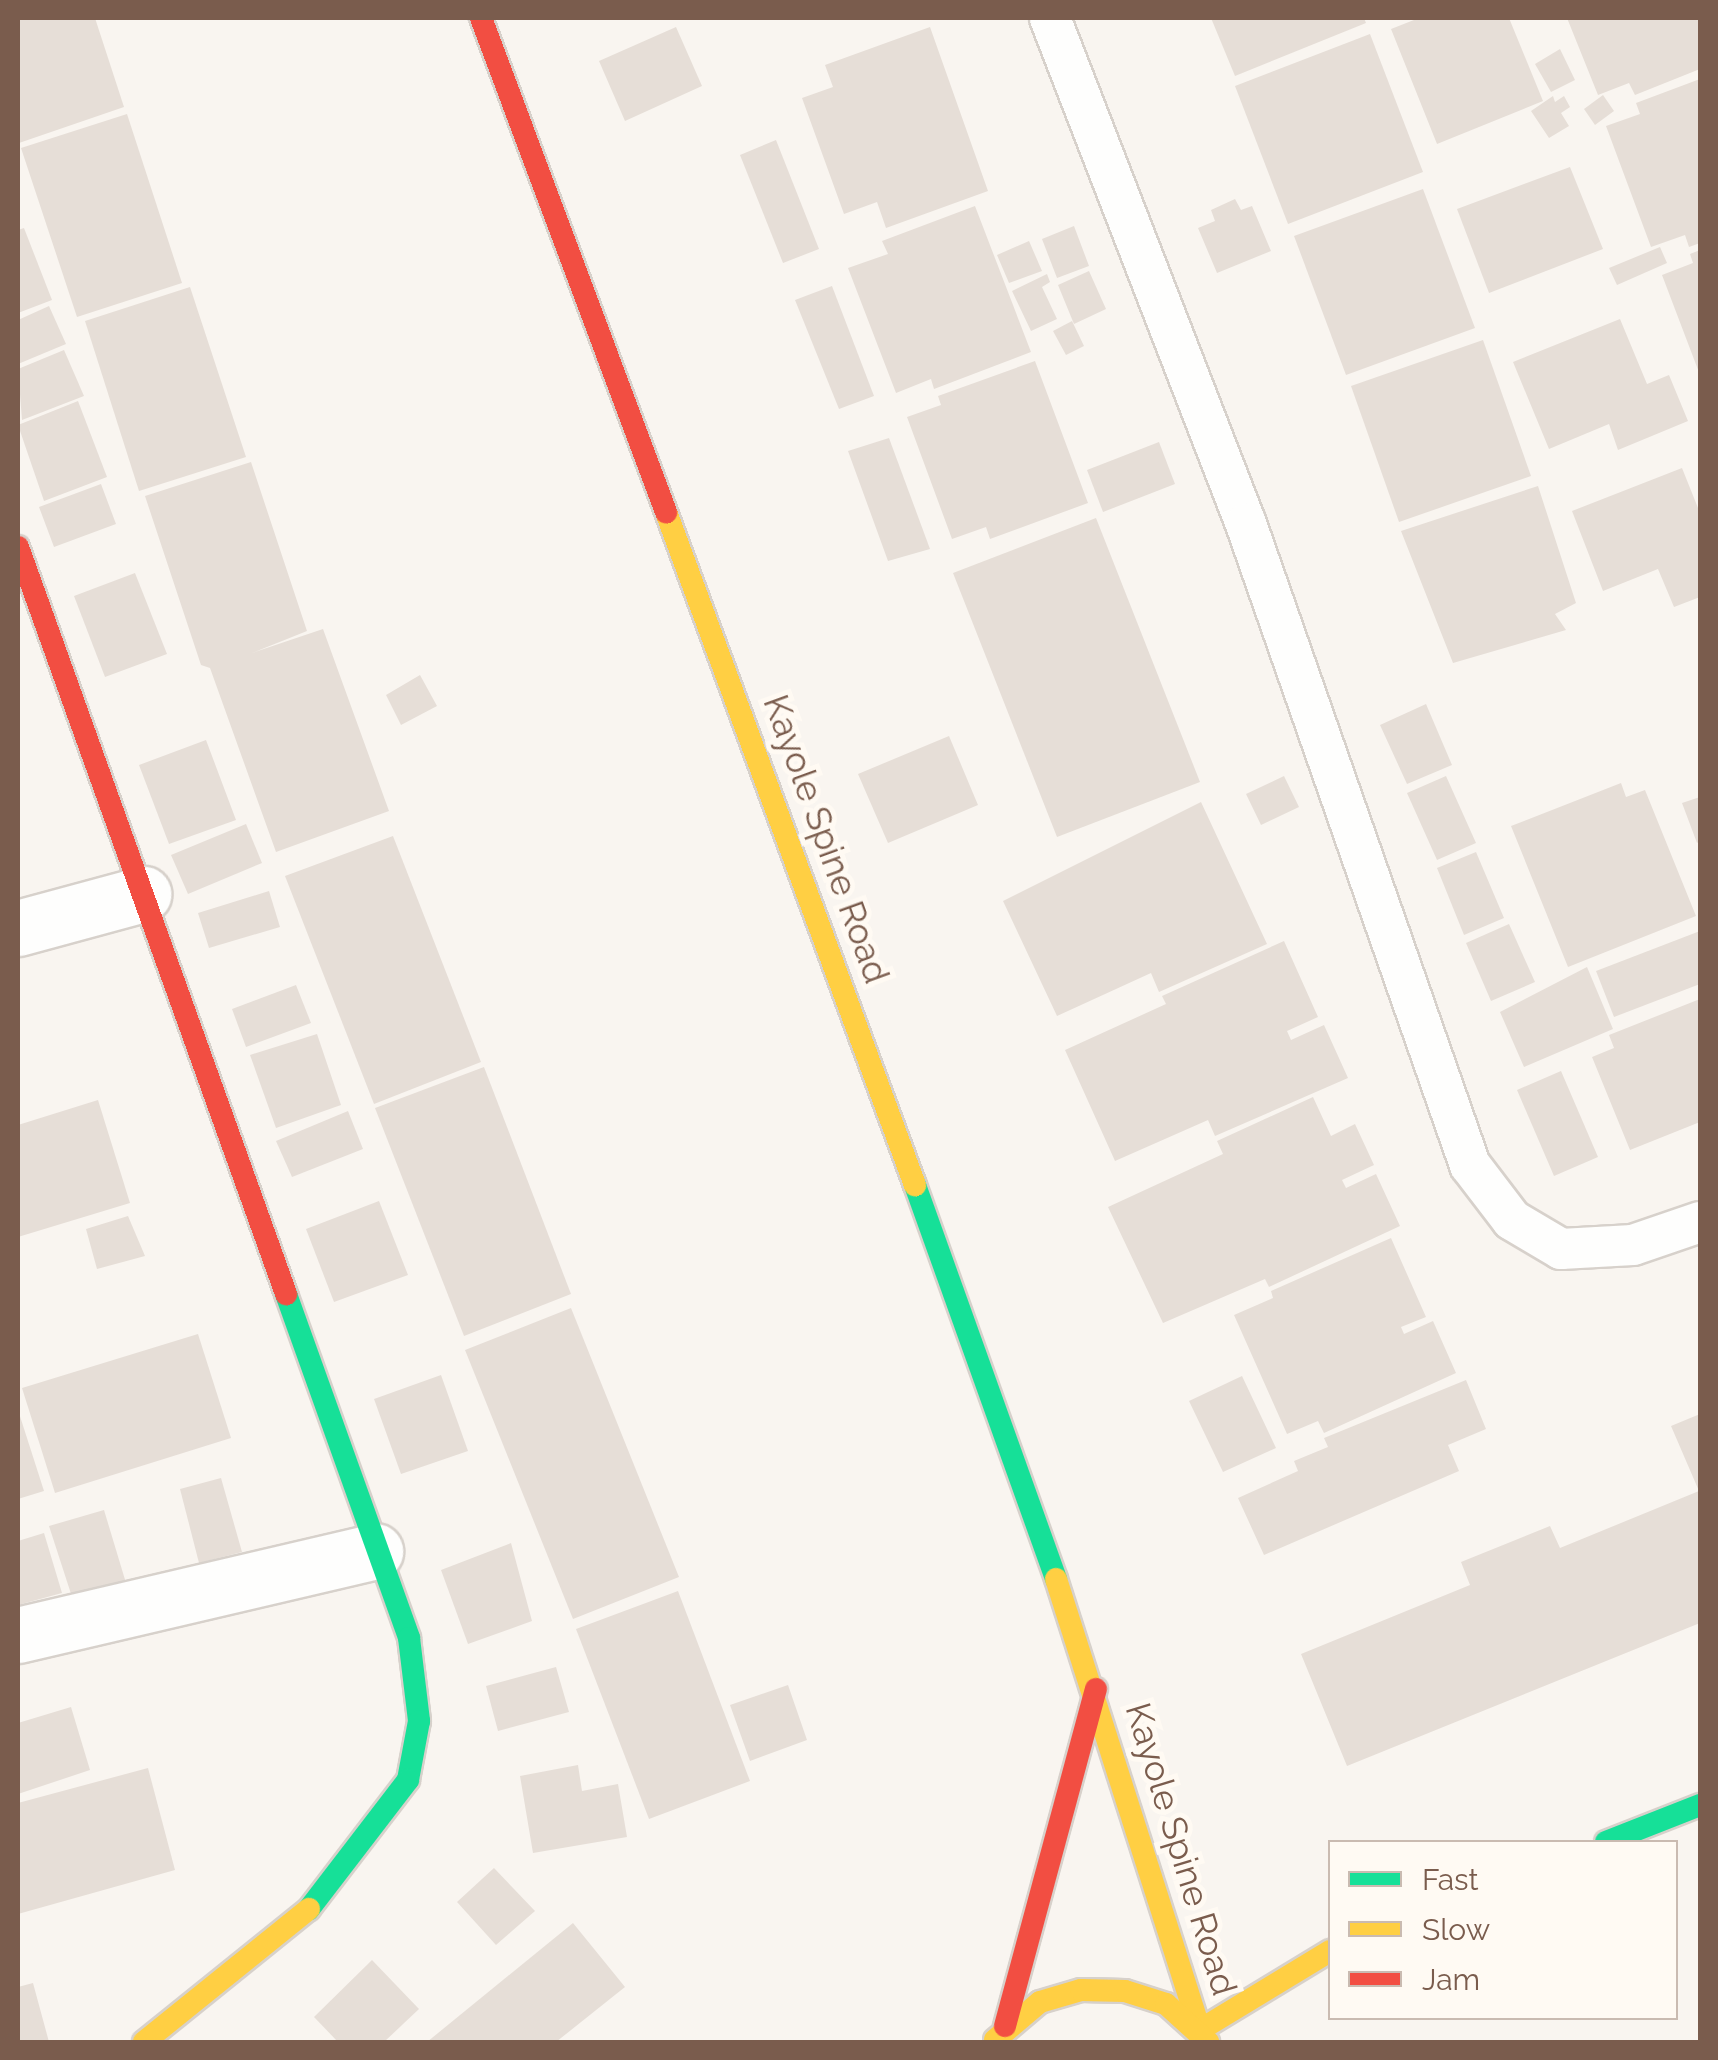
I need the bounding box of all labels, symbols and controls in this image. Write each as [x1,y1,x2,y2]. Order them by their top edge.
street label: Kayole Spine Road [754,689,898,989]
street label: Kayole Spine Road [1117,1698,1245,2000]
legend [1328,1840,1678,2020]
text: Fast [1422,1862,1479,1897]
text: Slow [1422,1912,1490,1947]
text: Jam [1422,1962,1480,1997]

